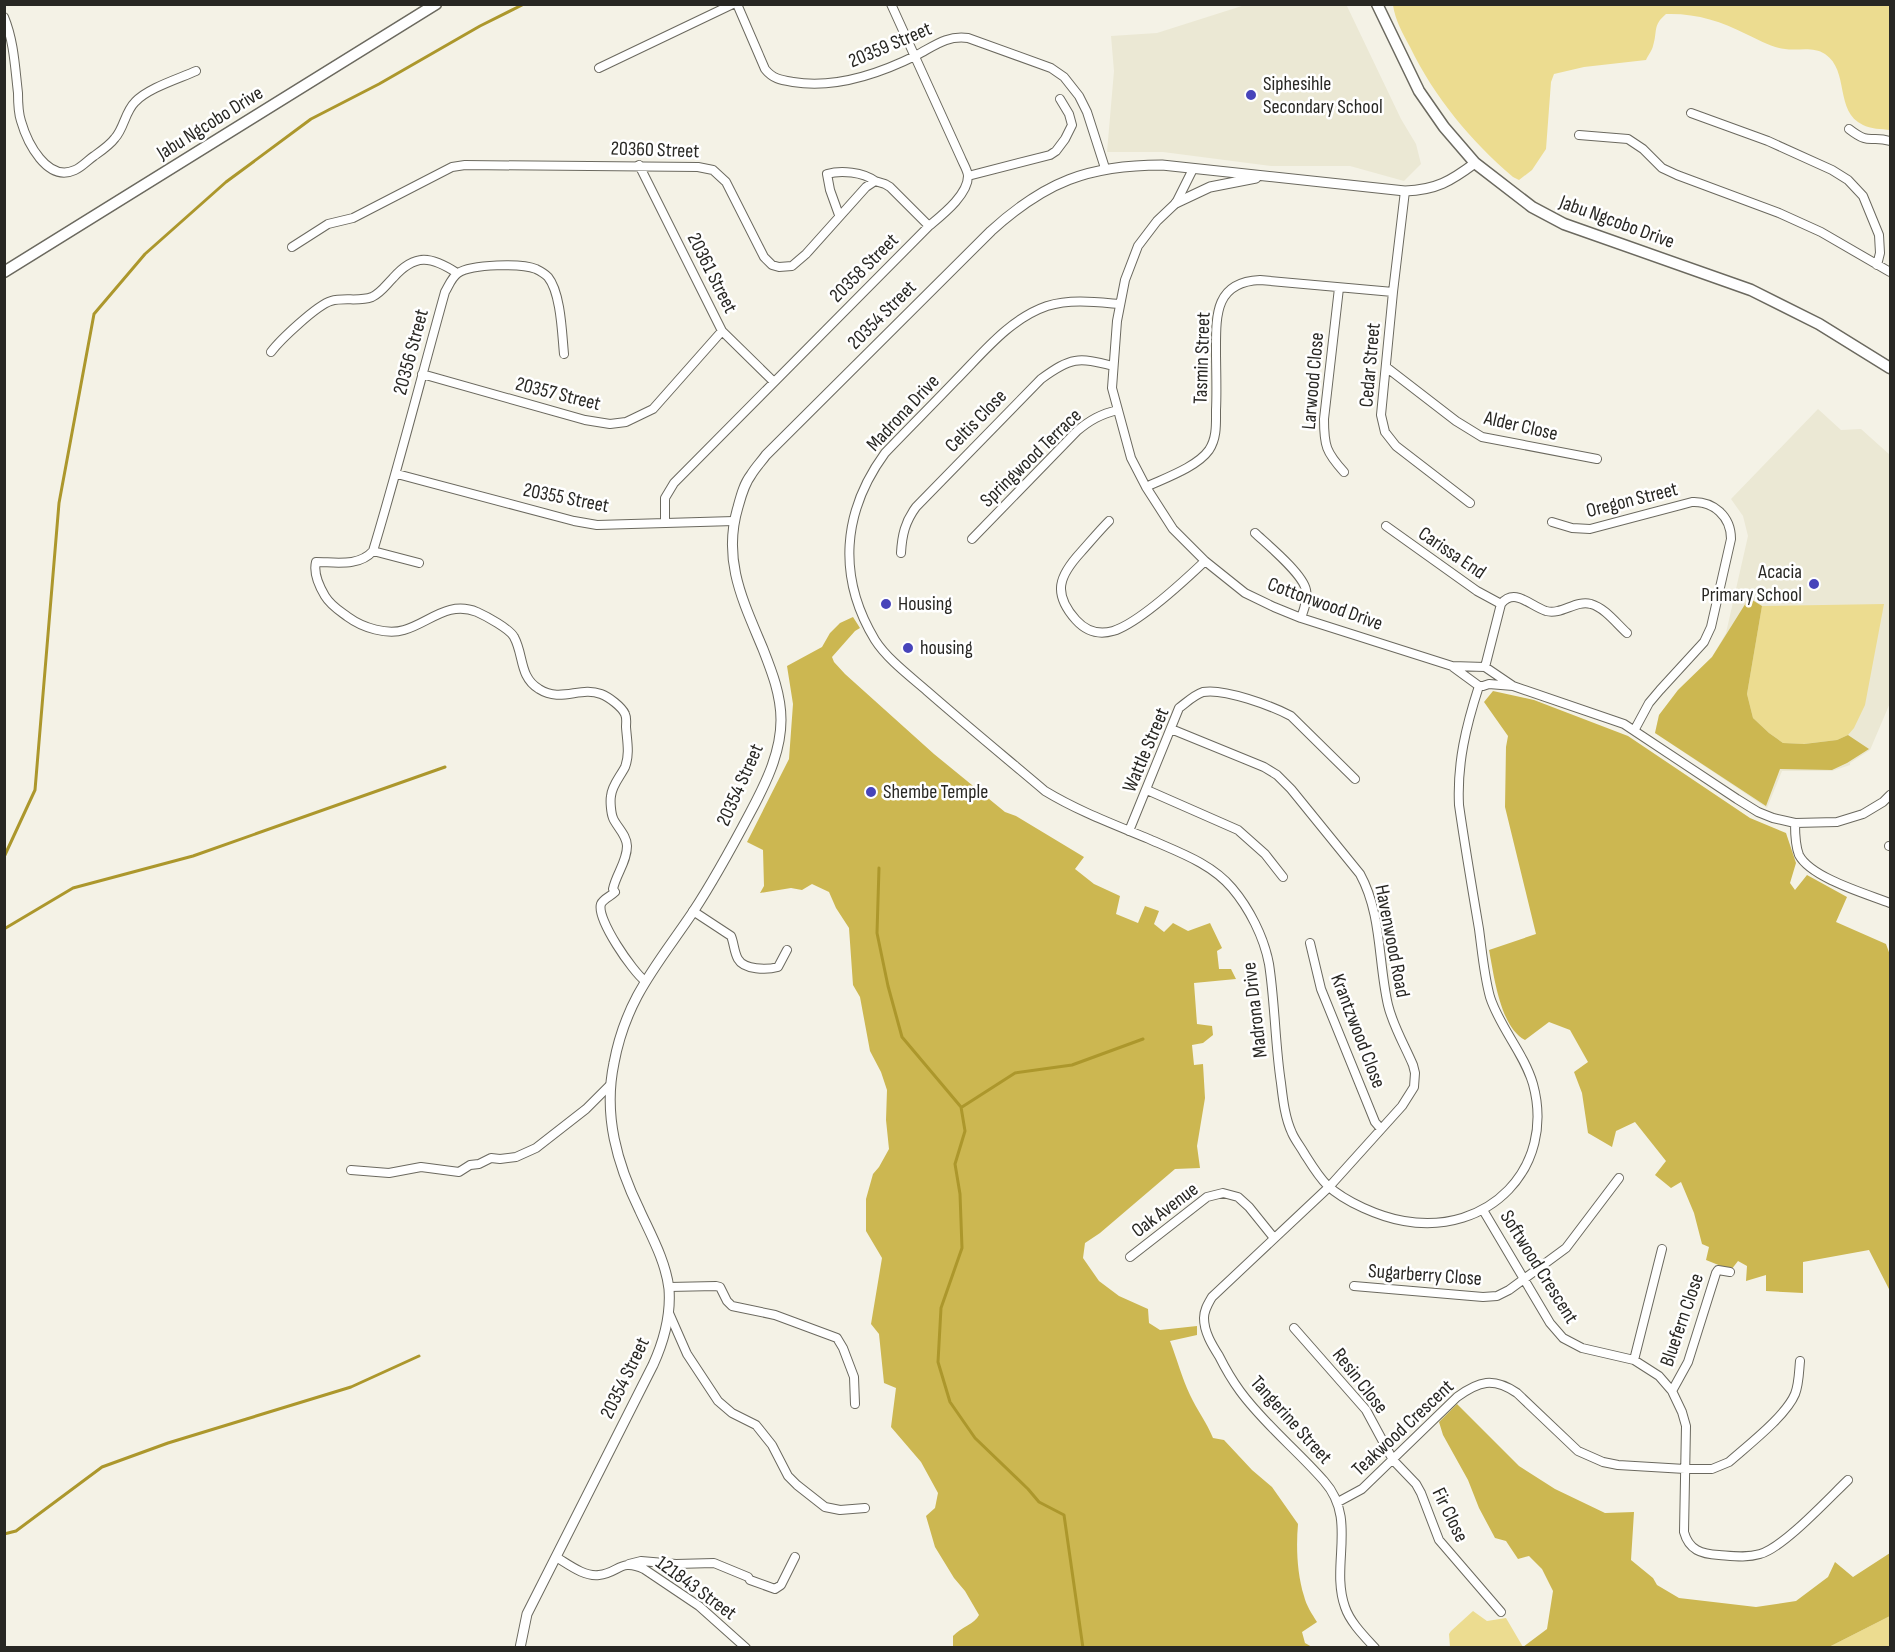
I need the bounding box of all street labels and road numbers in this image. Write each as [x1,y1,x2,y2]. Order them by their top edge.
street label: 20359 Street [845,17,935,73]
street label: Jabu Ngcobo Drive [152,81,268,166]
street label: 20360 Street [610,136,700,164]
street label: Jabu Ngcobo Drive [1555,190,1678,254]
street label: 20358 Street [824,228,904,308]
street label: 20361 Street [682,229,742,317]
street label: 20354 Street [843,276,921,354]
street label: 20356 Street [388,307,434,397]
street label: Tasmin Street [1188,312,1216,404]
street label: Cedar Street [1354,322,1386,408]
street label: Larwood Close [1297,331,1329,431]
street label: Madrona Drive [861,370,945,456]
street label: 20357 Street [513,372,603,416]
street label: Celtis Close [940,384,1012,458]
street label: Springwood Terrace [975,404,1087,512]
street label: Alder Close [1481,406,1560,446]
street label: Oregon Street [1584,477,1680,523]
street label: 20355 Street [521,478,611,518]
street label: Carissa End [1414,522,1490,584]
street label: Cottonwood Drive [1264,572,1386,636]
street label: Wattle Street [1117,704,1175,796]
street label: 20354 Street [711,740,769,830]
street label: Havenwood Road [1369,883,1415,999]
street label: Madrona Drive [1237,961,1273,1059]
street label: Krantzwood Close [1325,971,1391,1091]
street label: Oak Avenue [1127,1177,1203,1243]
street label: Softwood Crescent [1495,1206,1583,1328]
street label: Sugarberry Close [1367,1259,1483,1291]
street label: Bluefern Close [1655,1270,1709,1370]
street label: 20354 Street [595,1333,655,1423]
street label: Resin Close [1327,1343,1393,1419]
street label: Tangerine Street [1245,1371,1337,1469]
street label: Teakwood Crescent [1347,1375,1459,1481]
street label: Fir Close [1427,1484,1473,1546]
street label: 121843 Street [651,1551,741,1625]

